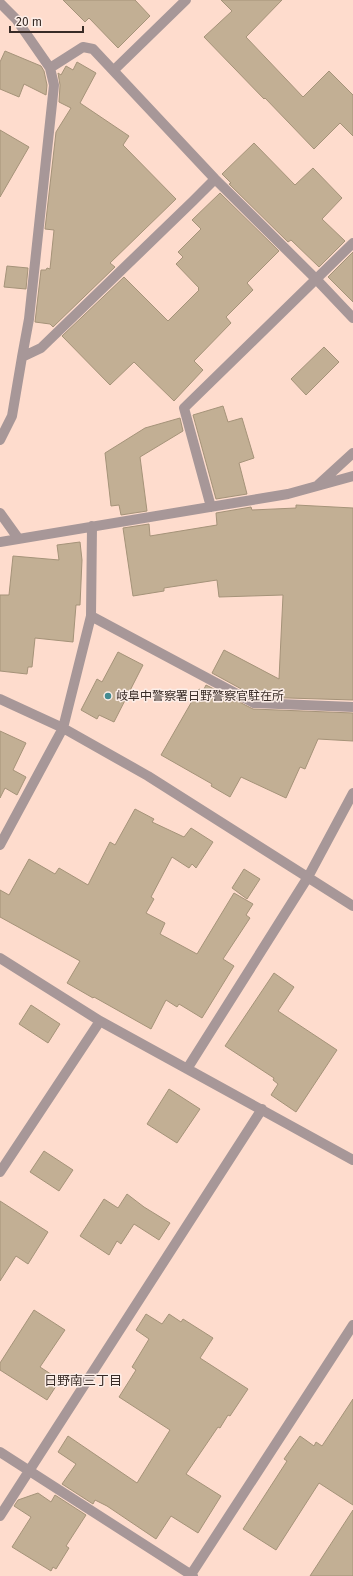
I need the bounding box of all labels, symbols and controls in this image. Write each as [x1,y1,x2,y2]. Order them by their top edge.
scale bar [10,8,83,34]
text: 20 m [16,15,42,29]
place label: 岐阜中警察署日野警察官駐在所 [116,689,284,703]
marker: 岐阜中警察署日野警察官駐在所 [103,691,113,701]
district label: 日野南三丁目 [44,1373,122,1388]

